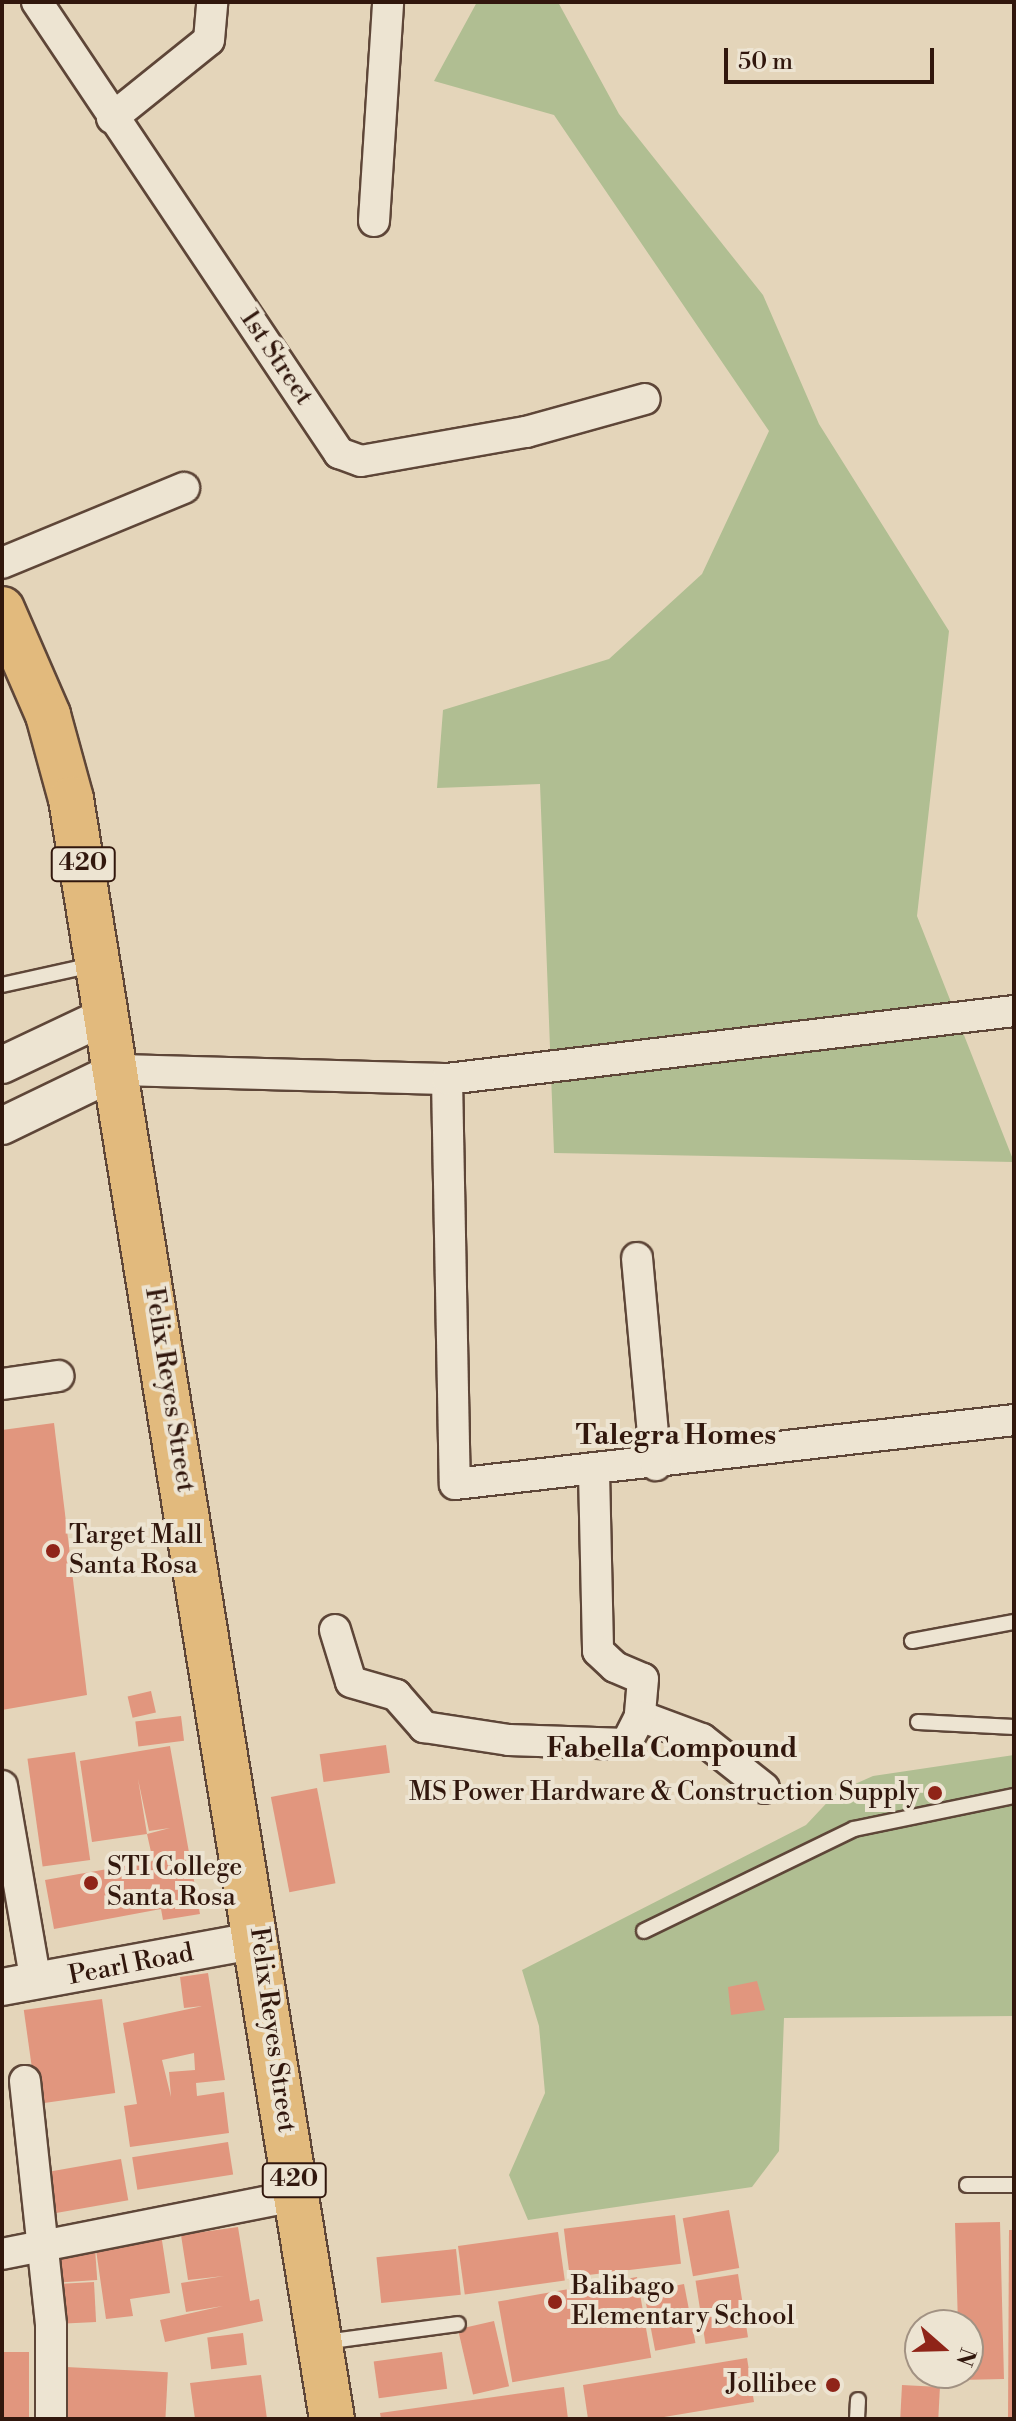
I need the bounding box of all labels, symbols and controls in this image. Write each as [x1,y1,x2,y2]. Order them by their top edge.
scale bar [728,32,938,82]
text: 50 m [738,47,793,77]
street label: 1st Street [233,305,319,411]
road number: 420 [49,844,117,884]
street label: Felix Reyes Street [137,1285,201,1495]
district label: Talegra Homes [576,1419,776,1453]
place label: Target Mall Santa Rosa [69,1520,202,1582]
marker: Target Mall Santa Rosa [44,1542,62,1560]
district label: Fabella Compound [546,1732,798,1766]
place label: MS Power Hardware & Construction Supply [409,1777,919,1809]
marker: MS Power Hardware & Construction Supply [926,1784,944,1802]
place label: STI College Santa Rosa [107,1852,242,1914]
marker: STI College Santa Rosa [82,1874,100,1892]
street label: Felix Reyes Street [242,1925,302,2135]
street label: Pearl Road [66,1938,196,1992]
road number: 420 [260,2160,328,2200]
place label: Balibago Elementary School [571,2271,794,2332]
marker: Balibago Elementary School [546,2293,564,2311]
north arrow [904,2309,984,2389]
text: N [949,2344,981,2369]
place label: Jollibee [726,2369,817,2401]
marker: Jollibee [824,2376,842,2394]

